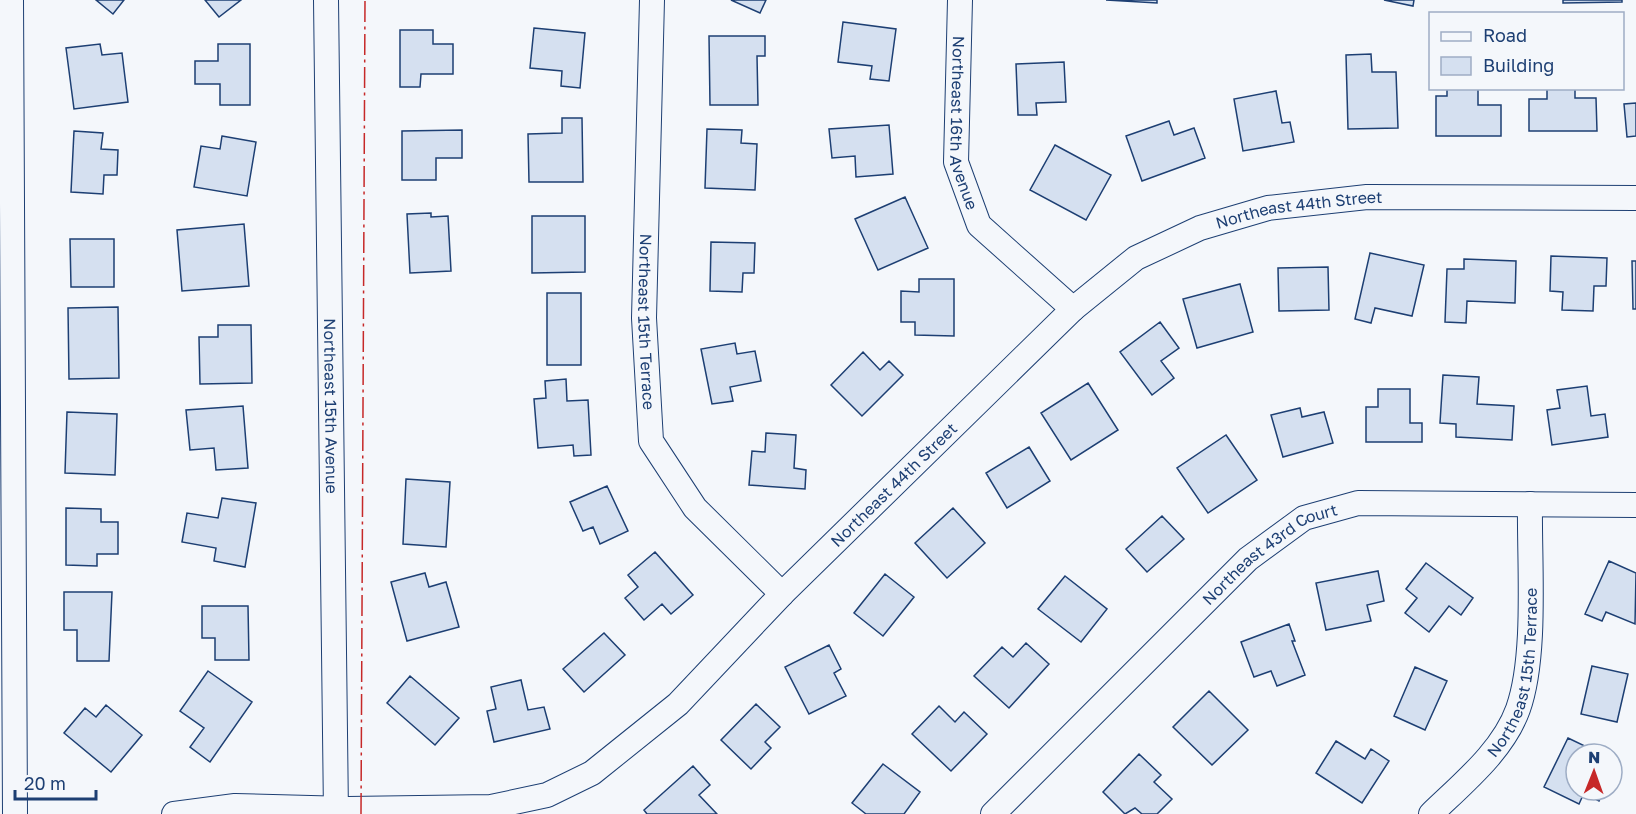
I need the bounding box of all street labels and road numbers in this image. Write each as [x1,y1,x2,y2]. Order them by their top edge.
street label: Northeast 16th Avenue [946,36,983,212]
street label: Northeast 44th Street [1213,187,1382,233]
street label: Northeast 15th Terrace [634,234,659,410]
street label: Northeast 15th Avenue [320,318,342,494]
street label: Northeast 44th Street [826,418,961,551]
street label: Northeast 43rd Court [1198,499,1339,609]
street label: Northeast 15th Terrace [1483,588,1541,761]

